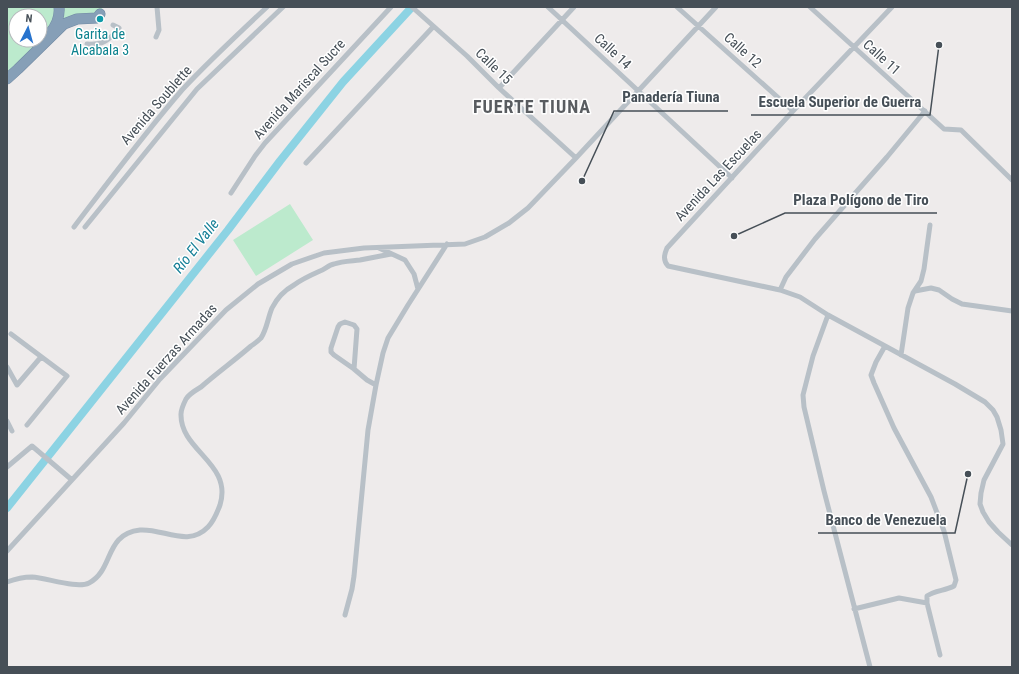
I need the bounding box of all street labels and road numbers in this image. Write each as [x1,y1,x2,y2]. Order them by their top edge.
street label: Calle 12 [721,29,765,71]
street label: Calle 14 [591,30,635,72]
street label: Avenida Mariscal Sucre [250,35,348,142]
street label: Calle 11 [860,36,904,78]
street label: Calle 15 [472,45,516,87]
street label: Avenida Soublette [117,62,195,148]
street label: Avenida Las Escuelas [671,126,765,224]
street label: Avenida Fuerzas Armadas [112,300,220,418]

